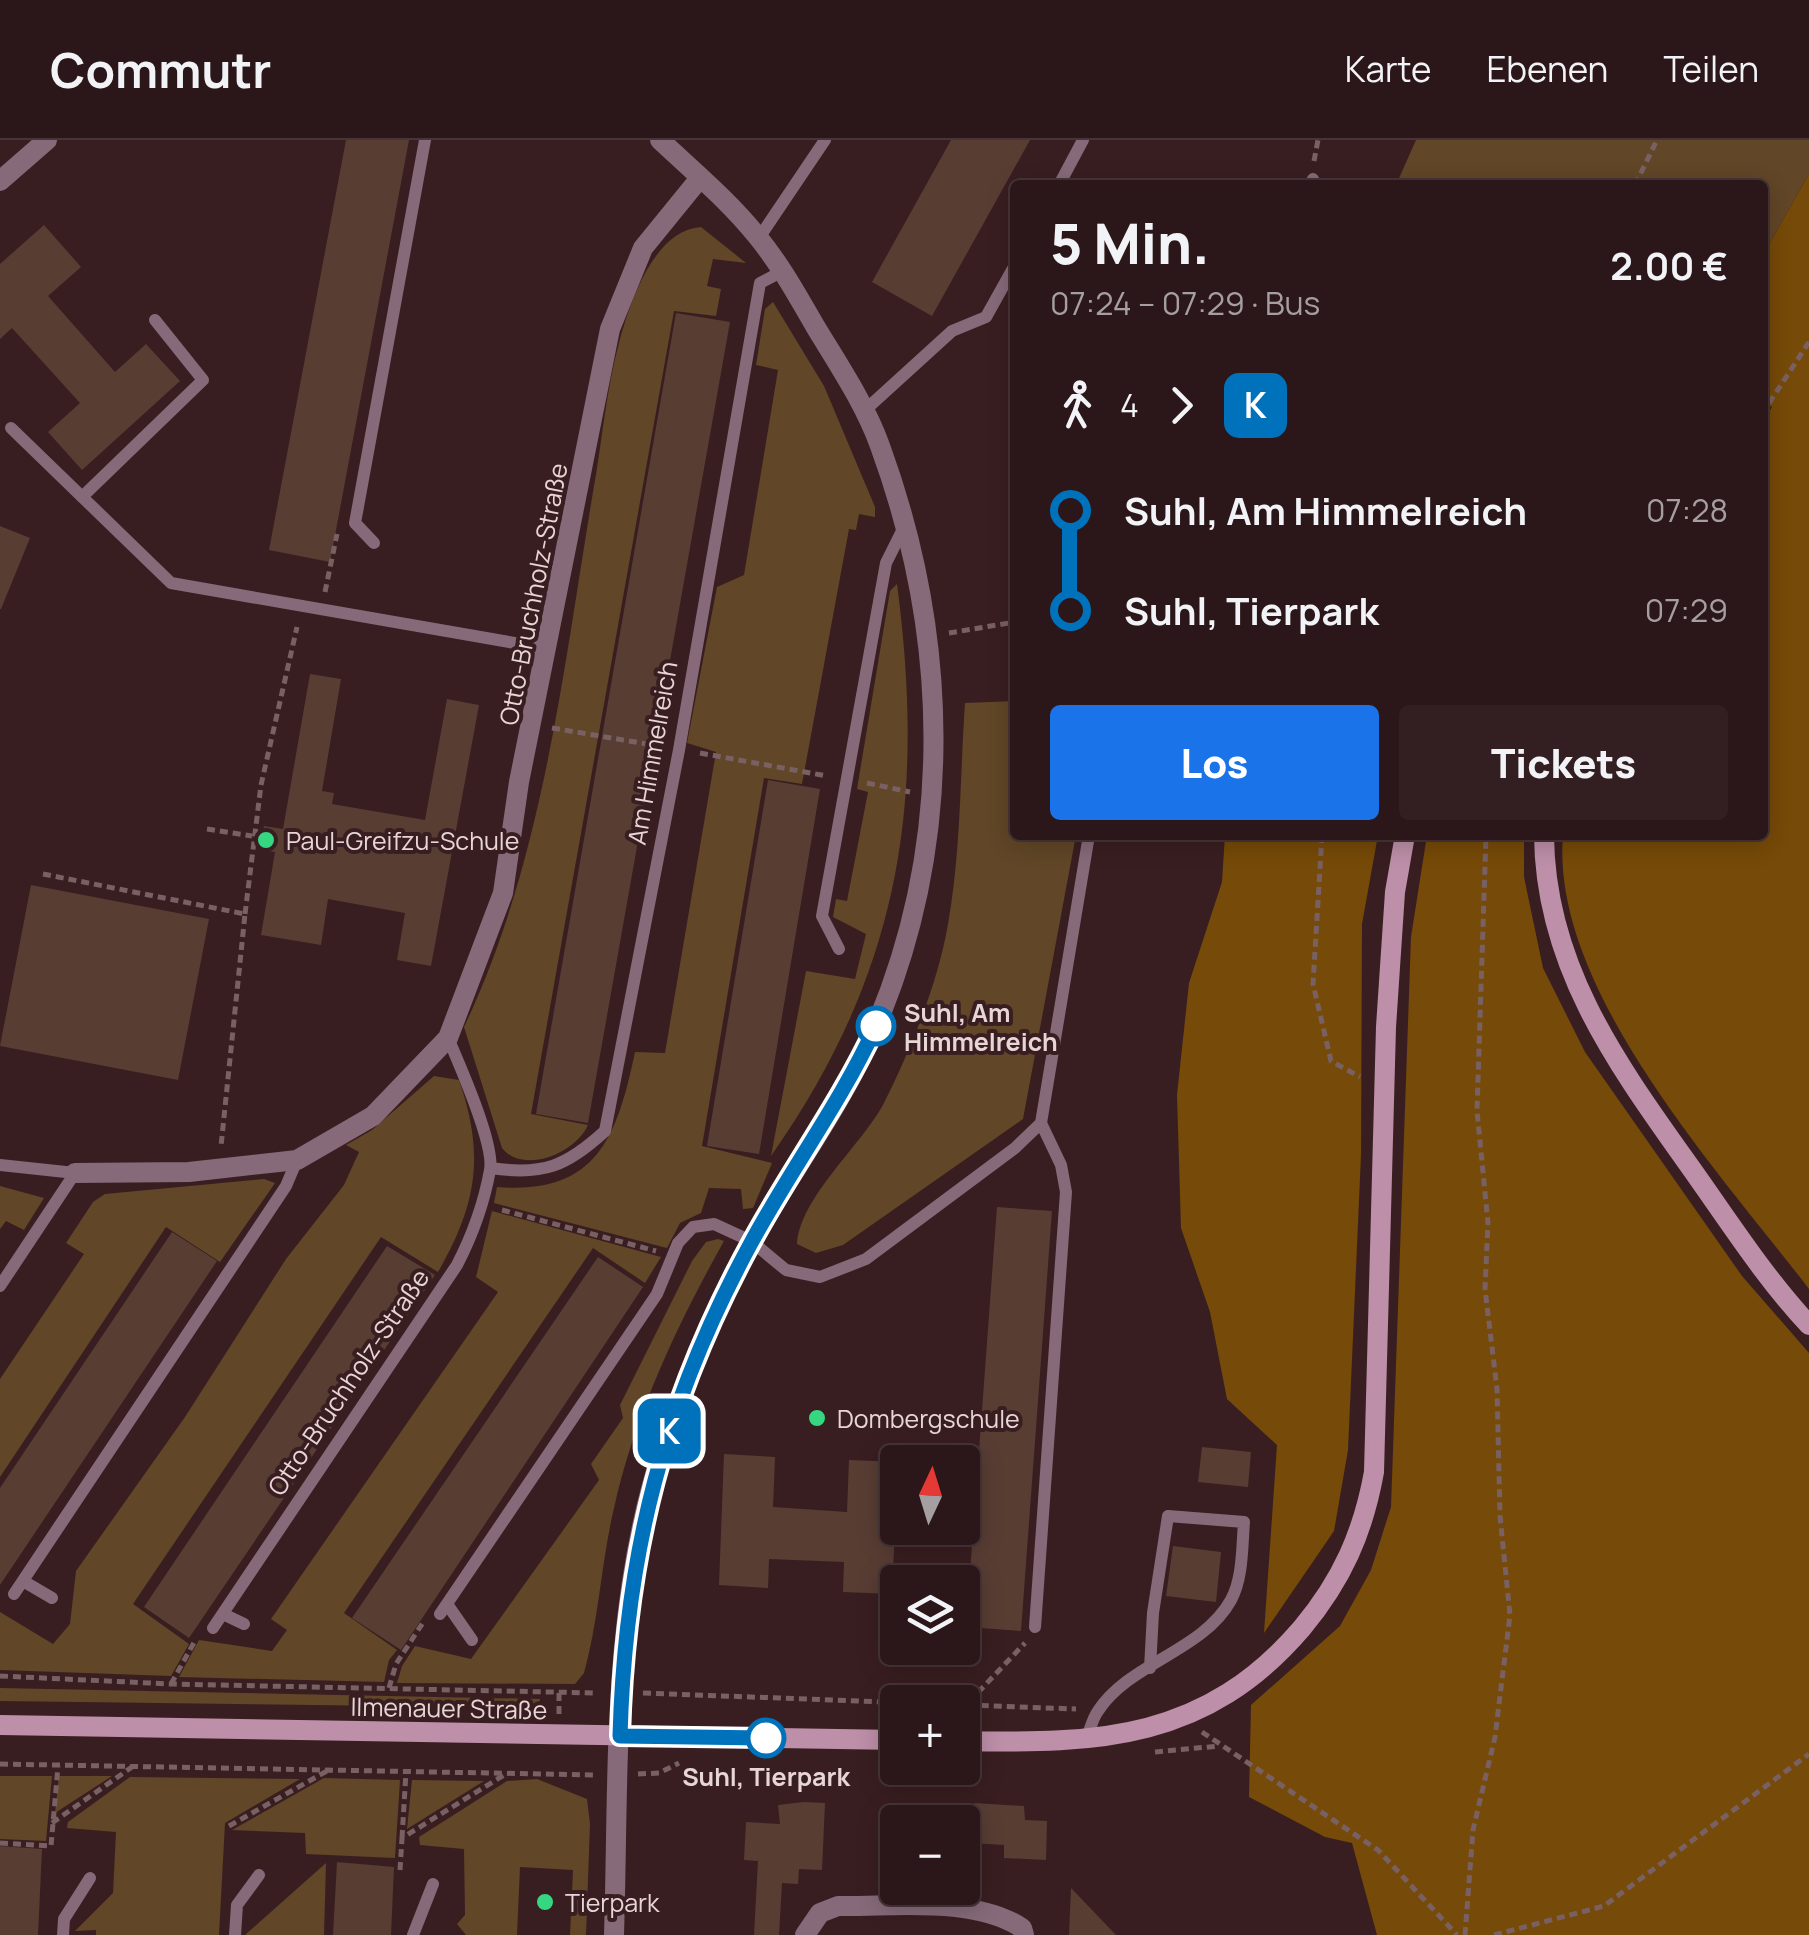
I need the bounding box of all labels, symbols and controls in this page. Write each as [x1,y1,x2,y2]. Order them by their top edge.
text: Commutr [50,37,271,102]
text: Karte [1345,45,1431,93]
text: Ebenen [1486,45,1608,93]
text: Teilen [1663,45,1759,93]
text: 5 Min. [1050,205,1210,281]
text: 2.00 € [1610,239,1728,291]
text: 07:24 – 07:29 · Bus [1050,281,1320,325]
icon: walk [1050,378,1105,433]
icon: forward [1154,378,1209,433]
text: K [1244,381,1267,429]
text: 4 [1120,383,1139,427]
street label: Otto-Bruchholz-Straße [490,460,576,728]
text: Suhl, Am Himmelreich [1124,484,1527,536]
text: 07:28 [1646,488,1728,532]
text: Suhl, Tierpark [1124,584,1379,636]
text: 07:29 [1645,588,1728,632]
street label: Am Himmelreich [619,659,685,847]
button: Los [1050,705,1379,820]
button: Tickets [1399,705,1728,820]
place label: Paul-Greifzu-Schule [286,823,519,858]
marker: Paul-Greifzu-Schule [255,829,277,851]
place label: Suhl, Am Himmelreich [904,995,1058,1059]
marker: Suhl, Am Himmelreich [857,1007,895,1045]
street label: Otto-Bruchholz-Straße [259,1262,437,1502]
line badge: K [636,1398,702,1464]
place label: Dombergschule [837,1401,1020,1436]
text: K [658,1407,680,1455]
marker: Dombergschule [806,1407,828,1429]
north arrow [880,1445,980,1545]
map controls [880,1445,980,1905]
button: layers [880,1565,980,1665]
button: + [880,1685,980,1785]
street label: Ilmenauer Straße [350,1689,548,1727]
marker: Suhl, Tierpark [747,1719,785,1757]
place label: Suhl, Tierpark [682,1759,850,1794]
button: − [880,1805,980,1905]
place label: Tierpark [565,1885,660,1920]
marker: Tierpark [534,1891,556,1913]

